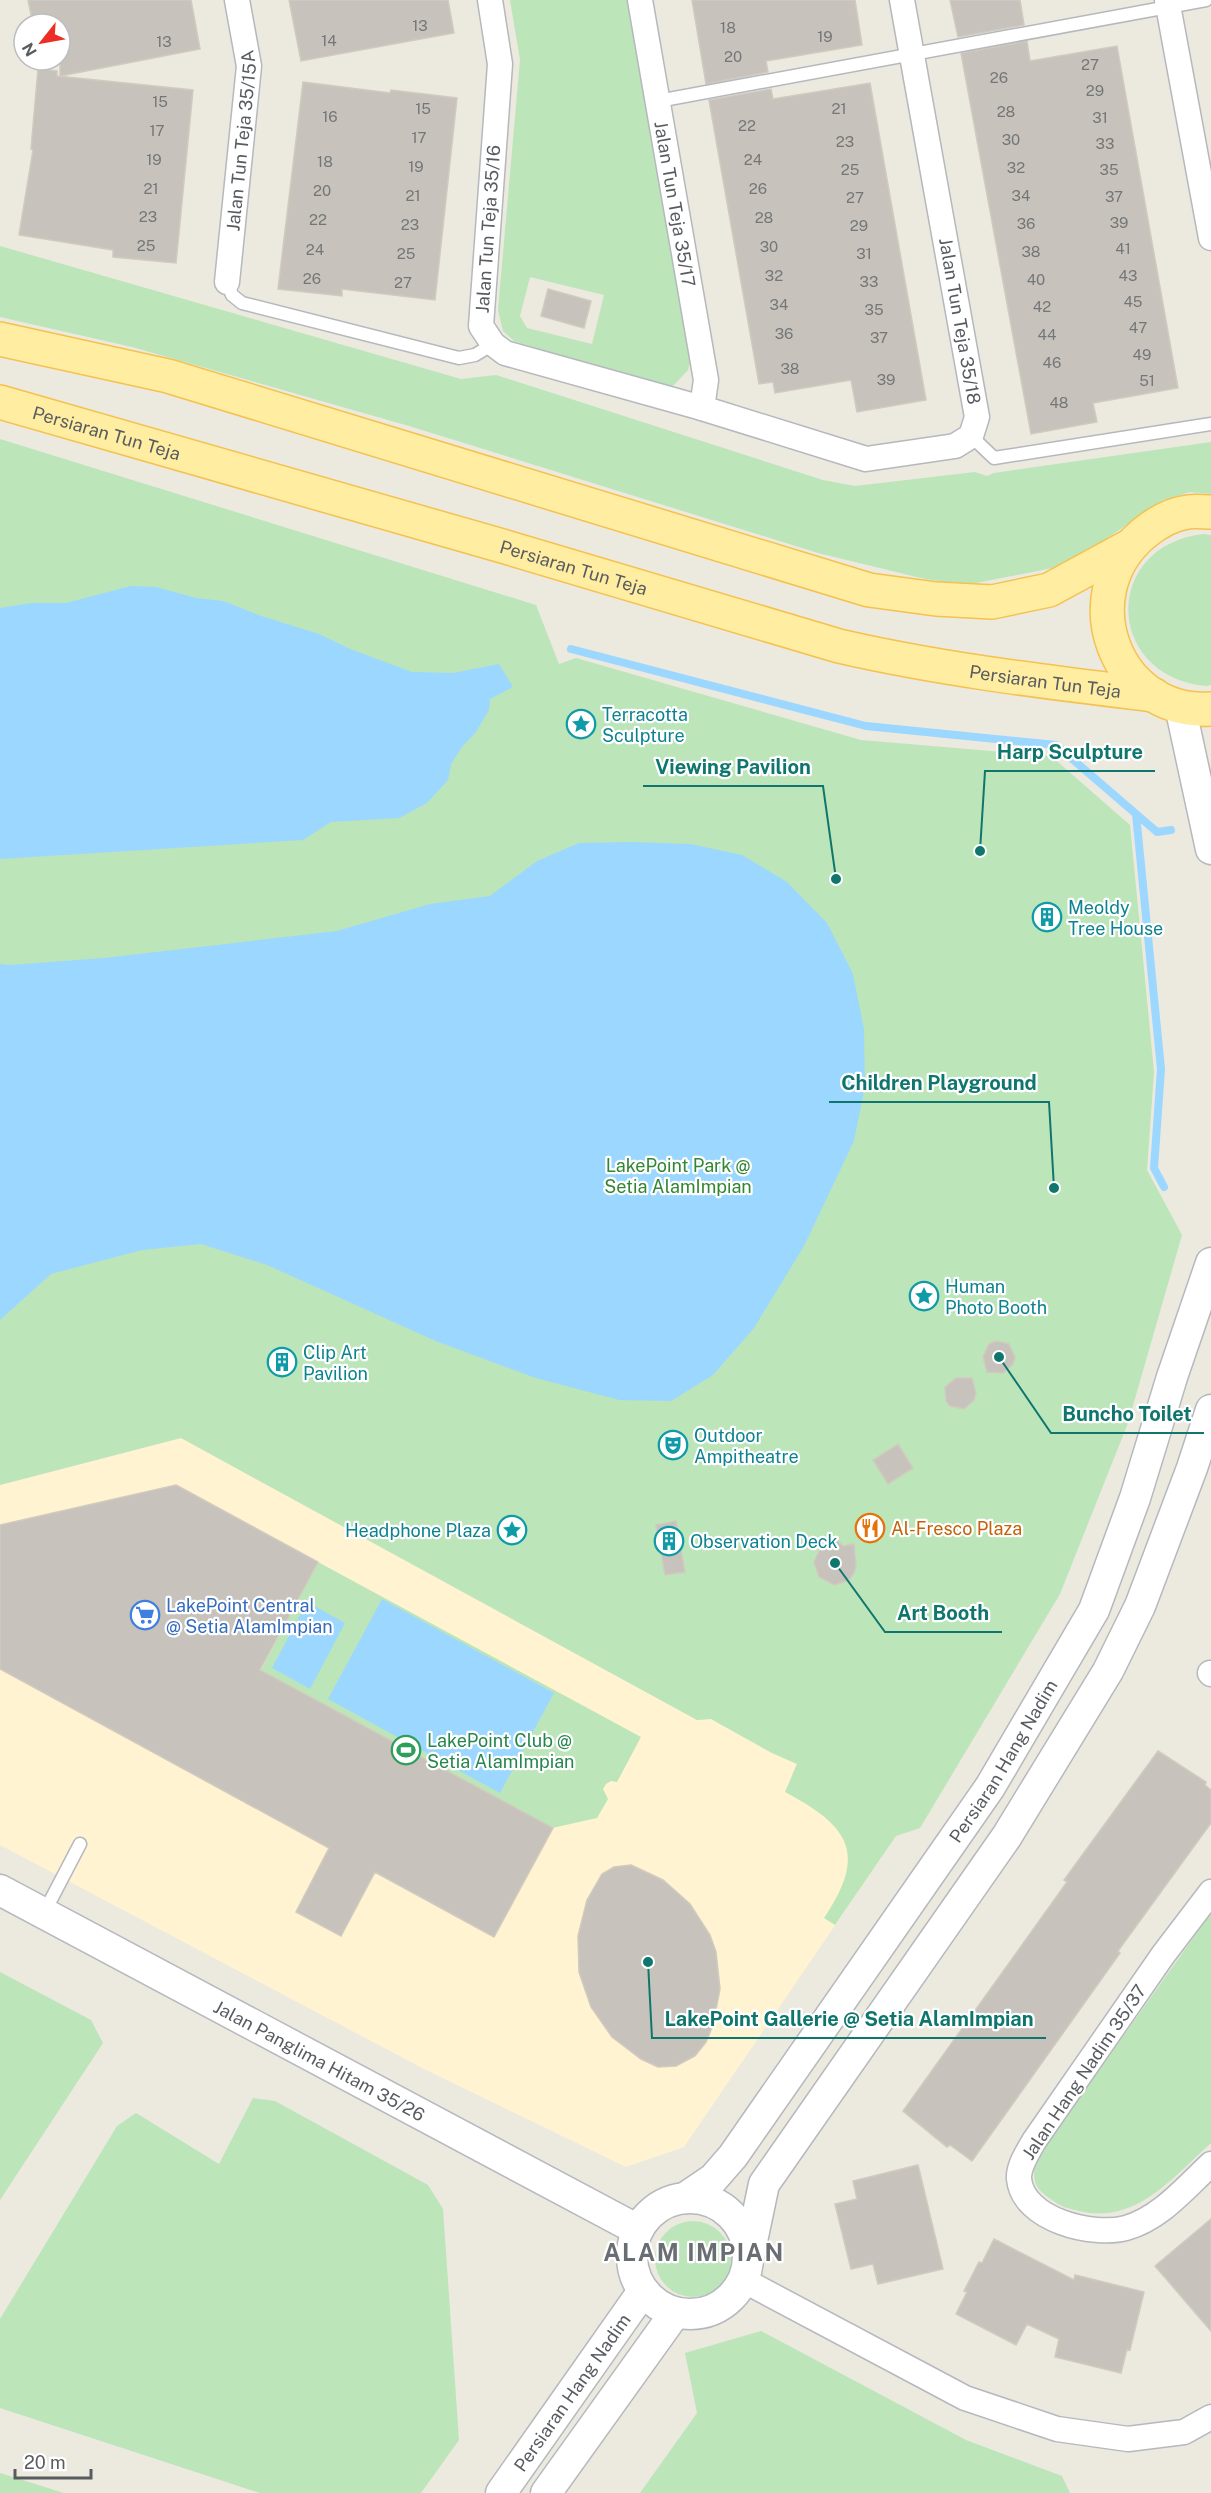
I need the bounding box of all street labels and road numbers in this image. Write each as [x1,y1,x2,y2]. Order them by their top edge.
street label: Jalan Tun Teja 35/15A [222,48,260,232]
street label: Jalan Tun Teja 35/17 [651,119,700,289]
street label: Jalan Tun Teja 35/16 [472,144,504,314]
street label: Jalan Tun Teja 35/18 [935,236,985,406]
street label: Persiaran Tun Teja [30,401,183,464]
street label: Persiaran Tun Teja [497,535,650,599]
street label: Persiaran Tun Teja [968,660,1122,701]
street label: Persiaran Hang Nadim [944,1676,1061,1846]
street label: Jalan Hang Nadim 35/37 [1018,1981,1150,2163]
street label: Jalan Panglima Hitam 35/26 [210,1995,429,2125]
street label: Persiaran Hang Nadim [509,2310,634,2475]

